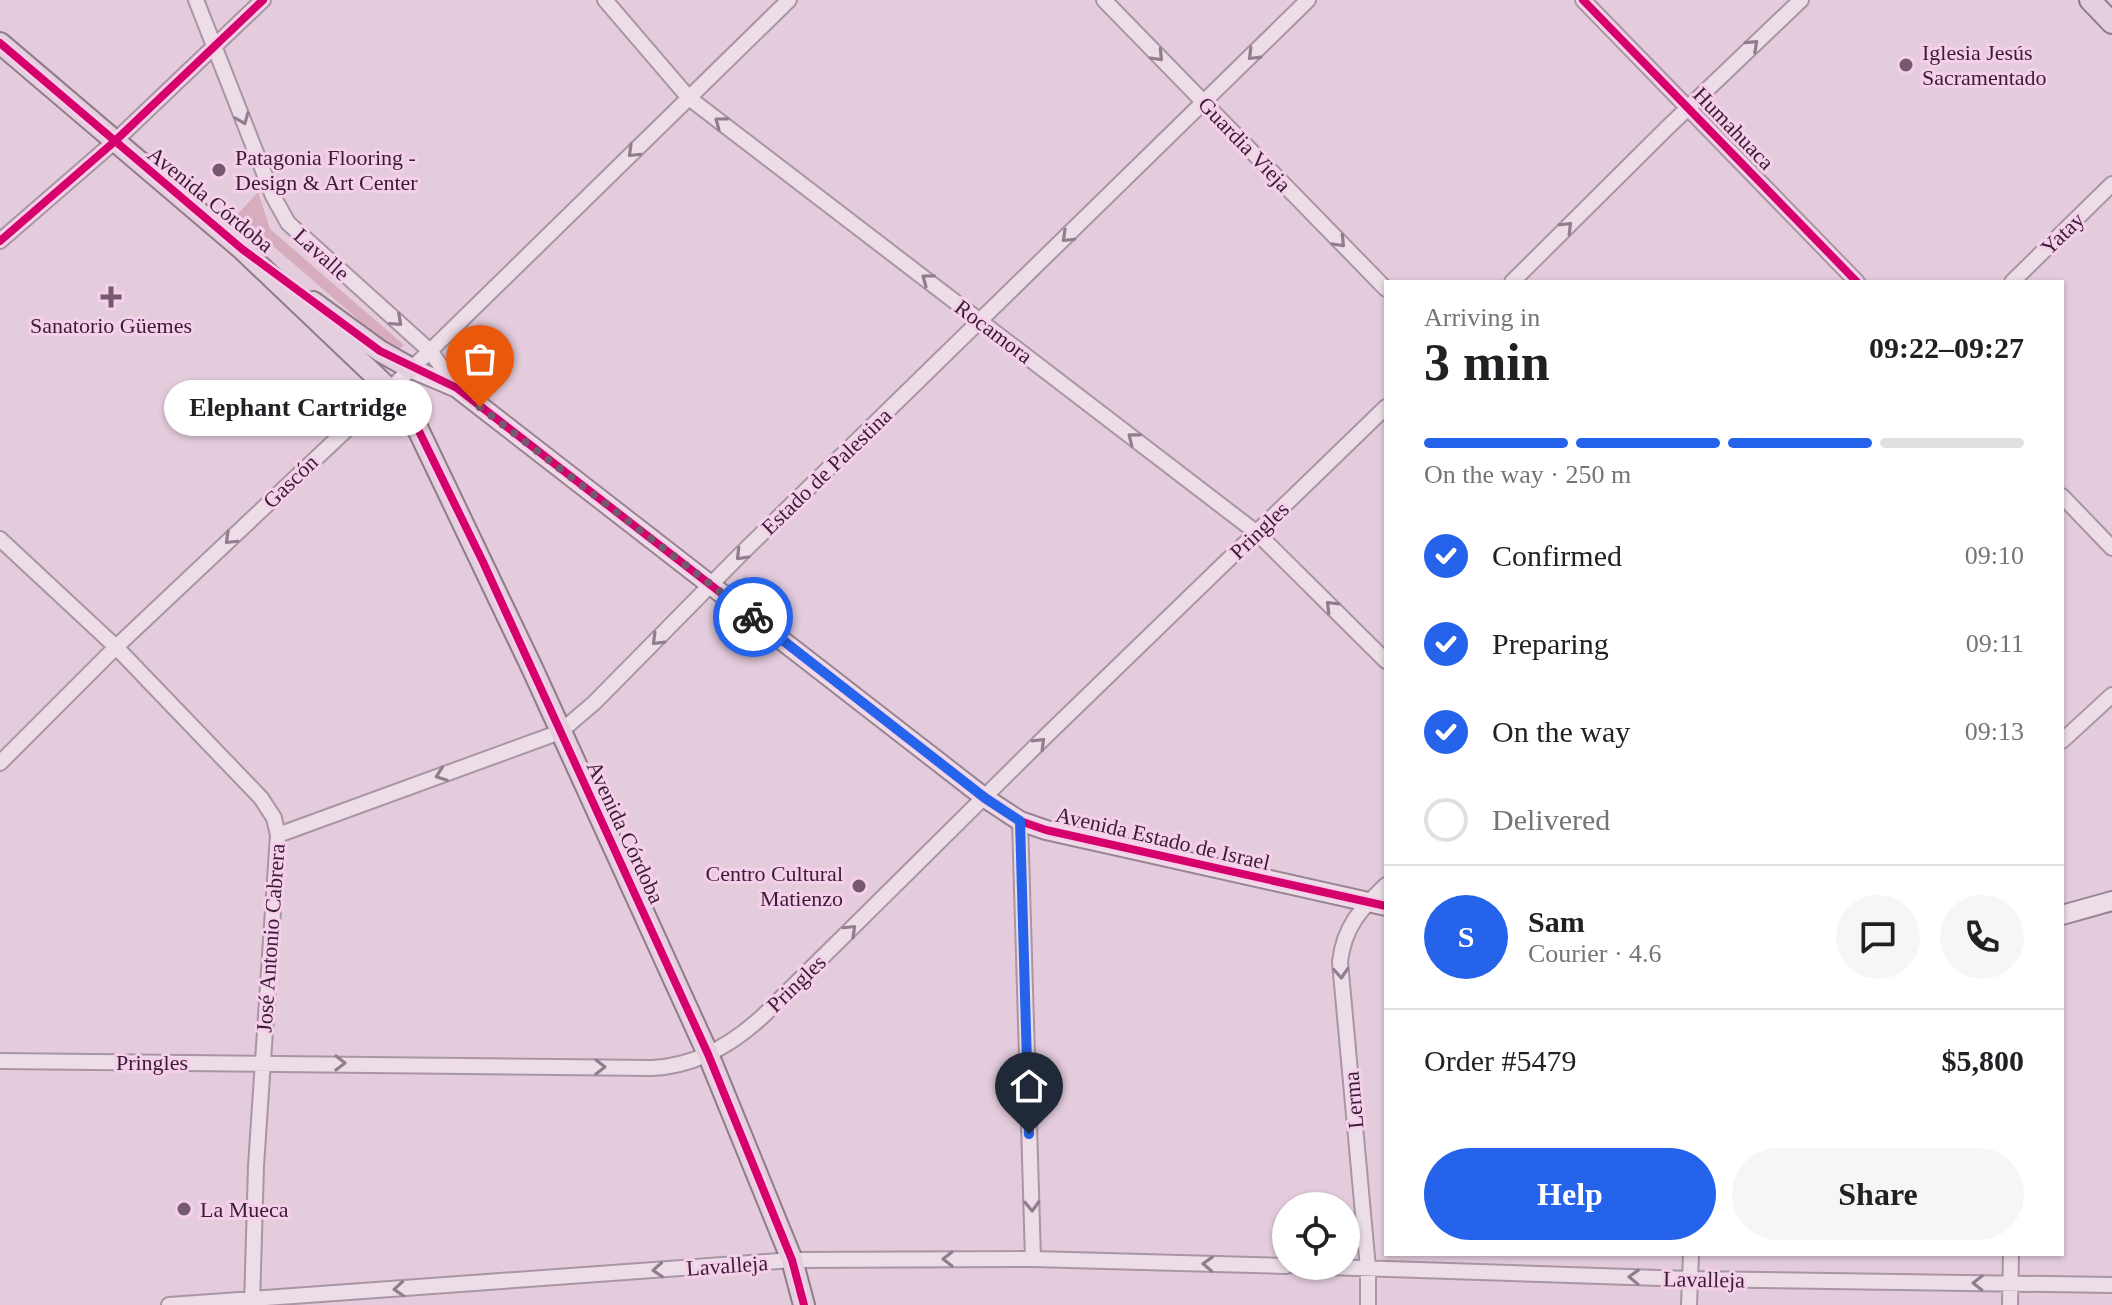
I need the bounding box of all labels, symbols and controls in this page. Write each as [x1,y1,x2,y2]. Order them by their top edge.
place label: Iglesia Jesús Sacramentado [1922,40,2047,90]
one-way arrow [1744,41,1759,55]
one-way arrow [1248,46,1262,60]
one-way arrow [1149,47,1164,61]
marker: Iglesia Jesús Sacramentado [1897,56,1915,74]
street label: Humahuaca [1688,82,1779,175]
street label: Guardia Vieja [1193,92,1296,197]
one-way arrow [233,111,250,125]
one-way arrow [714,117,729,131]
street label: Avenida Córdoba [143,141,279,258]
one-way arrow [628,143,642,157]
place label: Patagonia Flooring - Design & Art Center [235,145,418,195]
marker: Patagonia Flooring - Design & Art Center [210,161,228,179]
street label: Yatay [2036,207,2089,260]
one-way arrow [1558,222,1572,236]
street label: Lavalle [289,223,355,286]
one-way arrow [1062,227,1076,242]
one-way arrow [1331,233,1345,247]
one-way arrow [921,275,936,289]
marker: Sanatorio Güemes [100,286,122,308]
street label: Rocamora [950,294,1038,369]
text: Arriving in [1424,303,1540,332]
one-way arrow [387,312,402,326]
place label: Sanatorio Güemes [30,313,192,338]
pin [446,325,514,407]
text: 09:22–09:27 [1869,331,2024,364]
text: 3 min [1424,334,1550,391]
icon: bag [458,337,502,381]
callout: Elephant Cartridge [164,379,432,435]
text: Elephant Cartridge [189,393,407,422]
street label: Estado de Palestina [756,403,897,540]
one-way arrow [1127,433,1142,447]
street label: Gascón [258,449,323,513]
text: On the way · 250 m [1424,460,1631,489]
street label: Pringles [1225,496,1294,564]
one-way arrow [225,529,239,544]
icon: check [1424,534,1468,578]
text: Confirmed [1492,539,1622,572]
text: 09:10 [1965,541,2024,570]
one-way arrow [735,546,750,560]
courier [713,577,793,657]
icon: bike [731,595,775,639]
one-way arrow [1326,601,1340,615]
icon: check [1424,622,1468,666]
text: Preparing [1492,627,1609,660]
text: 09:11 [1966,629,2024,658]
one-way arrow [652,631,666,645]
icon: check [1424,710,1468,754]
text: On the way [1492,715,1630,748]
text: 09:13 [1965,717,2024,746]
one-way arrow [1031,738,1045,752]
street label: Avenida Córdoba [582,757,670,908]
one-way arrow [435,765,449,782]
street label: Avenida Estado de Israel [1053,802,1272,875]
text: Delivered [1492,803,1610,836]
street label: José Antonio Cabrera [251,842,290,1033]
place label: Centro Cultural Matienzo [706,861,843,911]
marker: Centro Cultural Matienzo [850,877,868,895]
button: chat [1836,895,1920,979]
button: phone [1940,895,2024,979]
text: Sam [1528,905,1585,938]
text: S [1458,920,1474,953]
one-way arrow [842,925,856,939]
text: Courier · 4.6 [1528,939,1662,968]
street label: Pringles [762,949,831,1017]
one-way arrow [1332,967,1349,980]
text: Order #5479 [1424,1044,1576,1077]
text: $5,800 [1942,1044,2024,1077]
street label: Pringles [116,1050,188,1075]
pin [995,1052,1063,1134]
one-way arrow [334,1055,347,1072]
one-way arrow [594,1058,607,1076]
icon: home [1007,1064,1051,1108]
street label: Lerma [1339,1070,1368,1130]
button: Help [1424,1148,1716,1240]
button: Share [1732,1148,2024,1240]
map controls [1272,1192,1360,1280]
button: locate [1272,1192,1360,1280]
place label: La Mueca [200,1197,289,1222]
marker: La Mueca [175,1200,193,1218]
one-way arrow [1023,1200,1040,1213]
street label: Lavalleja [685,1250,769,1281]
one-way arrow [941,1250,954,1268]
one-way arrow [1201,1255,1214,1272]
one-way arrow [651,1261,664,1278]
street label: Lavalleja [1663,1266,1745,1293]
one-way arrow [1627,1269,1640,1286]
one-way arrow [1971,1274,1984,1292]
one-way arrow [392,1280,405,1297]

